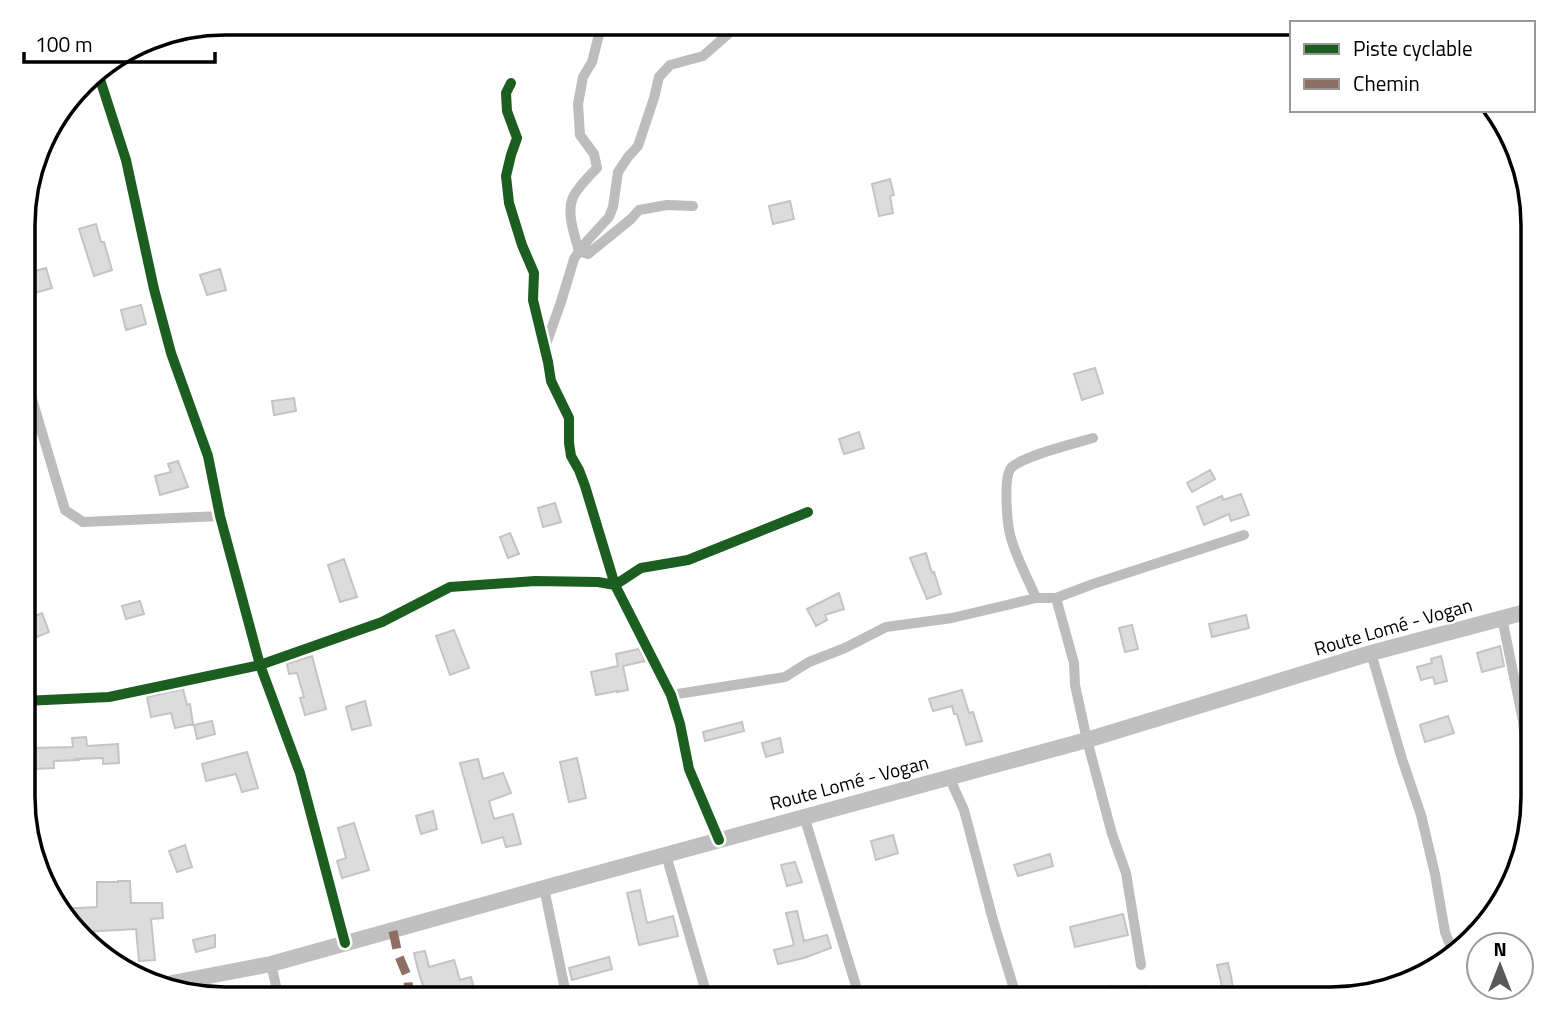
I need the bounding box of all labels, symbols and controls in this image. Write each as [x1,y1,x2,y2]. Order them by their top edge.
scale bar [24,21,215,65]
legend [1290,21,1535,112]
text: 100 m [35,28,92,60]
text: Piste cyclable [1353,32,1473,64]
text: Chemin [1353,67,1420,99]
street label: Route Lomé - Vogan [1311,590,1475,662]
street label: Route Lomé - Vogan [766,747,932,817]
north arrow [1465,931,1535,1001]
text: N [1493,934,1507,963]

